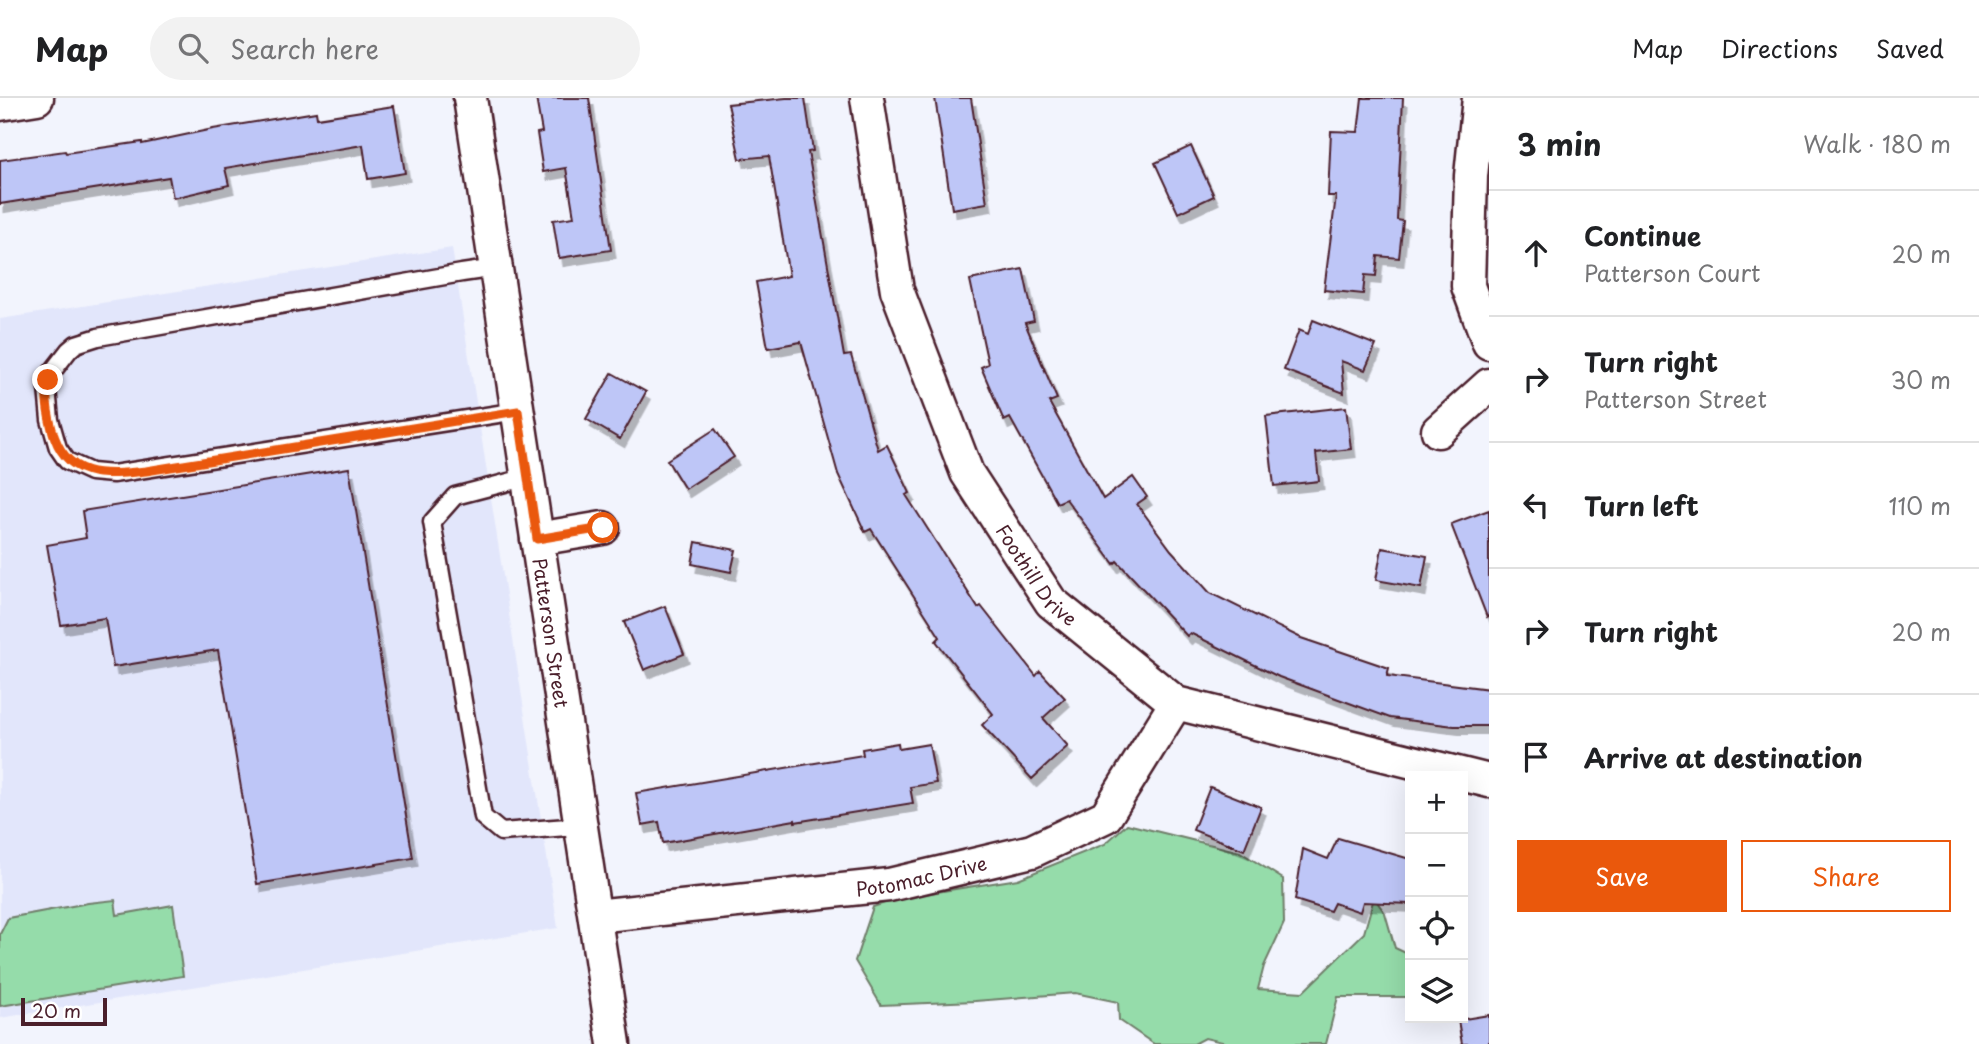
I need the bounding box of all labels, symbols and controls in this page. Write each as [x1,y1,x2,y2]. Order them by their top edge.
search box [150,17,640,80]
text: Map [35,23,108,73]
icon: search [174,29,212,67]
text: Search here [230,29,379,68]
text: Map [1632,30,1683,66]
text: Directions [1721,30,1838,66]
text: Saved [1876,30,1944,66]
text: 3 min [1517,121,1602,166]
text: Walk · 180 m [1803,126,1951,161]
text: Continue [1584,216,1701,255]
icon: ahead [1517,234,1555,272]
text: 20 m [1892,236,1951,271]
text: Patterson Court [1584,255,1761,290]
text: Turn right [1584,342,1718,381]
icon: right [1517,360,1555,398]
text: 30 m [1890,362,1951,397]
route end [32,364,63,395]
text: Patterson Street [1584,381,1767,416]
icon: left [1517,486,1555,524]
text: Turn left [1584,486,1699,525]
text: 110 m [1889,488,1951,523]
route start [587,512,618,543]
street label: Foothill Drive [990,518,1084,632]
street label: Patterson Street [526,556,577,710]
icon: right [1517,612,1555,650]
text: Turn right [1584,612,1718,651]
text: 20 m [1892,614,1951,649]
icon: arrive [1517,738,1555,776]
text: Arrive at destination [1584,738,1863,777]
map controls [1405,771,1468,1023]
button: + [1405,771,1468,834]
button: − [1405,834,1468,897]
button: Save [1517,840,1727,912]
button: Share [1741,840,1951,912]
street label: Potomac Drive [855,848,989,902]
button: locate [1405,897,1468,960]
button: layers [1405,960,1468,1023]
scale bar [21,995,107,1027]
text: 20 m [32,996,81,1024]

